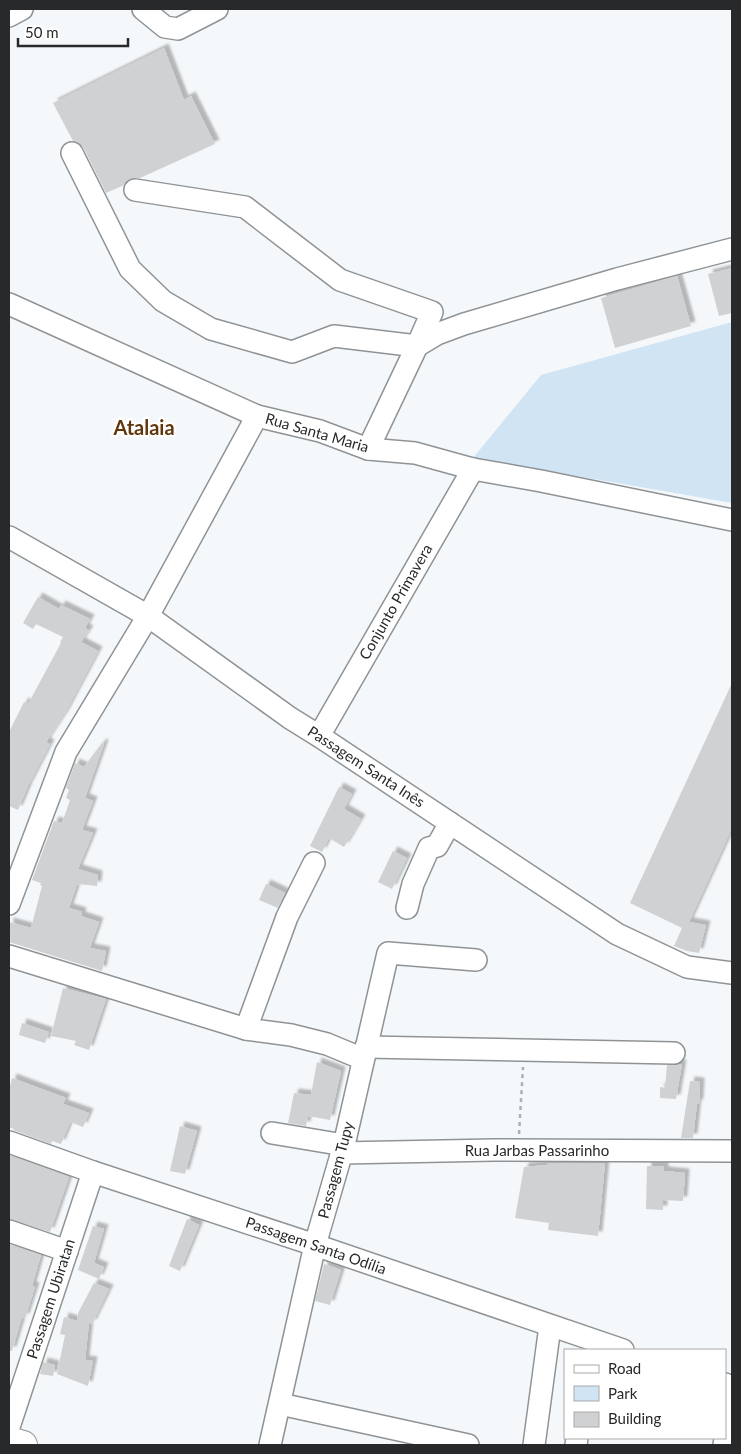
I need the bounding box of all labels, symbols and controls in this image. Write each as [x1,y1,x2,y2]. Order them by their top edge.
scale bar [18,15,128,47]
text: 50 m [25,23,59,41]
street label: Rua Santa Maria [263,409,371,455]
district label: Atalaia [112,415,175,439]
street label: Conjunto Primavera [355,541,436,662]
street label: Passagem Santa Inês [305,722,428,811]
street label: Passagem Tupy [313,1119,357,1220]
street label: Rua Jarbas Passarinho [465,1141,609,1159]
street label: Passagem Santa Odília [244,1213,389,1278]
street label: Passagem Ubiratan [22,1236,78,1361]
legend [564,1349,726,1439]
text: Road [608,1359,641,1377]
text: Park [608,1384,638,1402]
text: Building [608,1409,661,1427]

